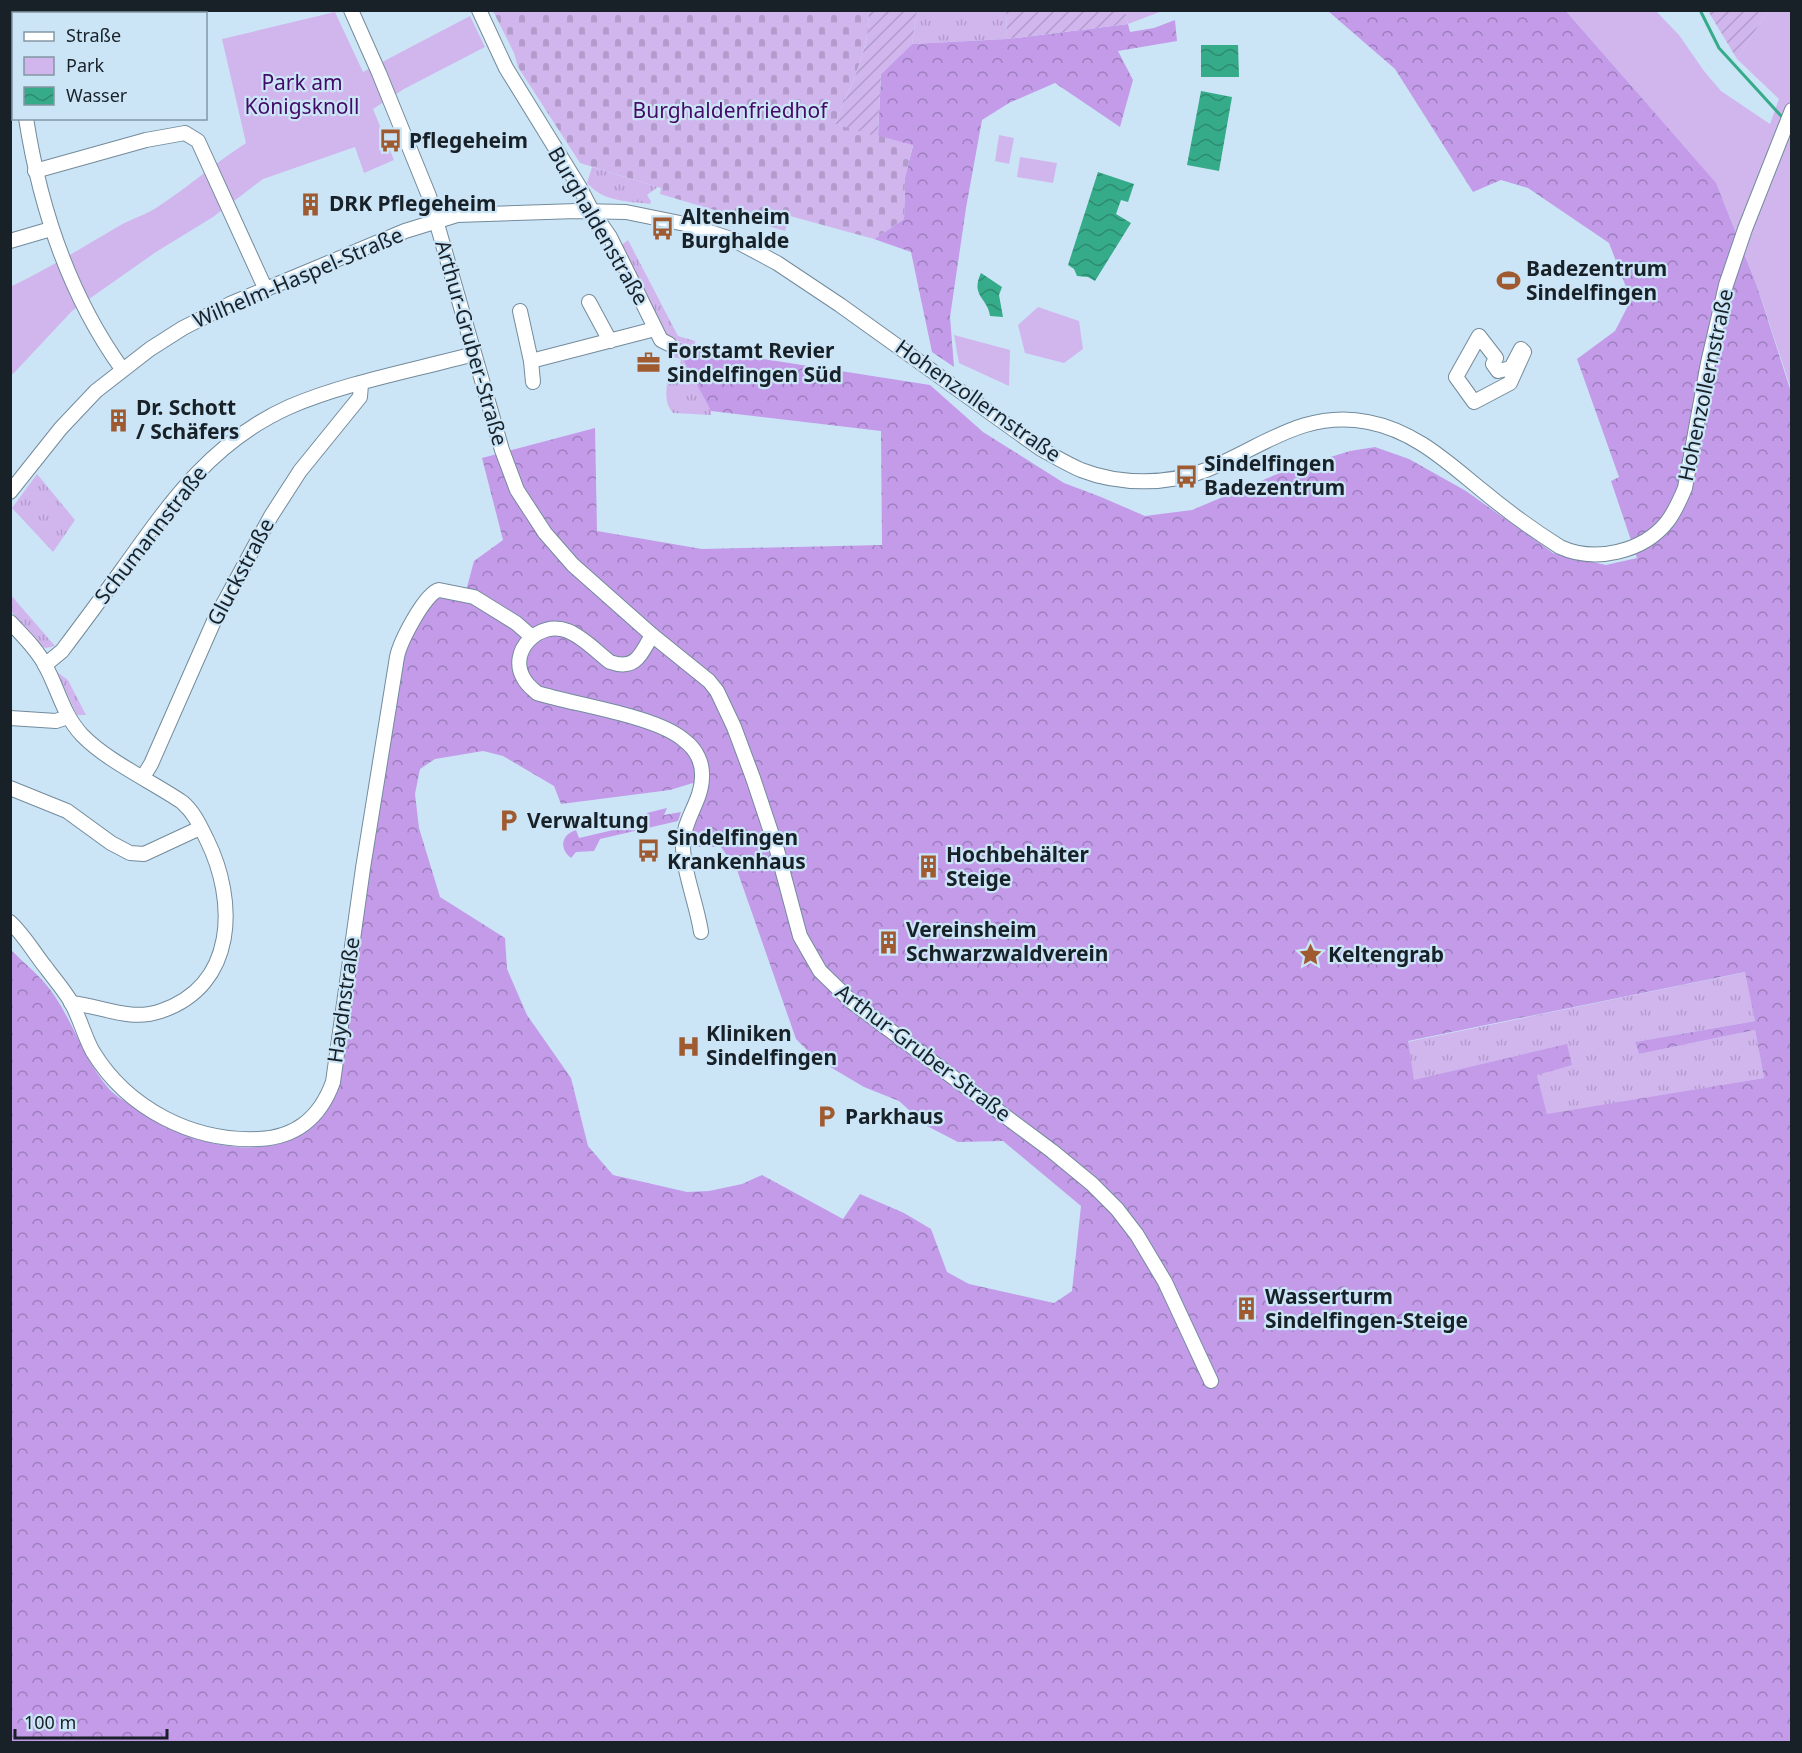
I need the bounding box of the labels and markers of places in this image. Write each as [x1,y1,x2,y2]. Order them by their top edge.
place label: Pflegeheim [409,126,528,154]
bus stop icon: Pflegeheim [378,128,404,154]
place label: DRK Pflegeheim [329,189,496,217]
building icon: DRK Pflegeheim [298,191,324,217]
place label: Altenheim Burghalde [681,202,790,254]
bus stop icon: Altenheim Burghalde [650,216,676,242]
place label: Badezentrum Sindelfingen [1526,254,1667,306]
sports icon: Badezentrum Sindelfingen [1495,268,1521,294]
place label: Forstamt Revier Sindelfingen Süd [667,336,842,388]
office icon: Forstamt Revier Sindelfingen Süd [636,350,662,376]
place label: Dr. Schott / Schäfers [136,393,239,445]
building icon: Dr. Schott / Schäfers [105,407,131,433]
place label: Sindelfingen Badezentrum [1204,449,1345,501]
bus stop icon: Sindelfingen Badezentrum [1173,463,1199,489]
place label: Verwaltung [527,806,649,834]
parking icon: Verwaltung [496,808,522,834]
place label: Sindelfingen Krankenhaus [667,823,806,875]
bus stop icon: Sindelfingen Krankenhaus [636,837,662,863]
place label: Hochbehälter Steige [946,840,1090,892]
building icon: Hochbehälter Steige [915,854,941,880]
place label: Vereinsheim Schwarzwaldverein [906,915,1108,967]
building icon: Vereinsheim Schwarzwaldverein [875,929,901,955]
place label: Keltengrab [1328,940,1444,968]
place icon: Keltengrab [1297,942,1323,968]
place label: Kliniken Sindelfingen [706,1019,837,1071]
hospital icon: Kliniken Sindelfingen [675,1033,701,1059]
place label: Parkhaus [845,1102,943,1130]
parking icon: Parkhaus [814,1104,840,1130]
place label: Wasserturm Sindelfingen-Steige [1265,1282,1468,1334]
building icon: Wasserturm Sindelfingen-Steige [1234,1296,1260,1322]

